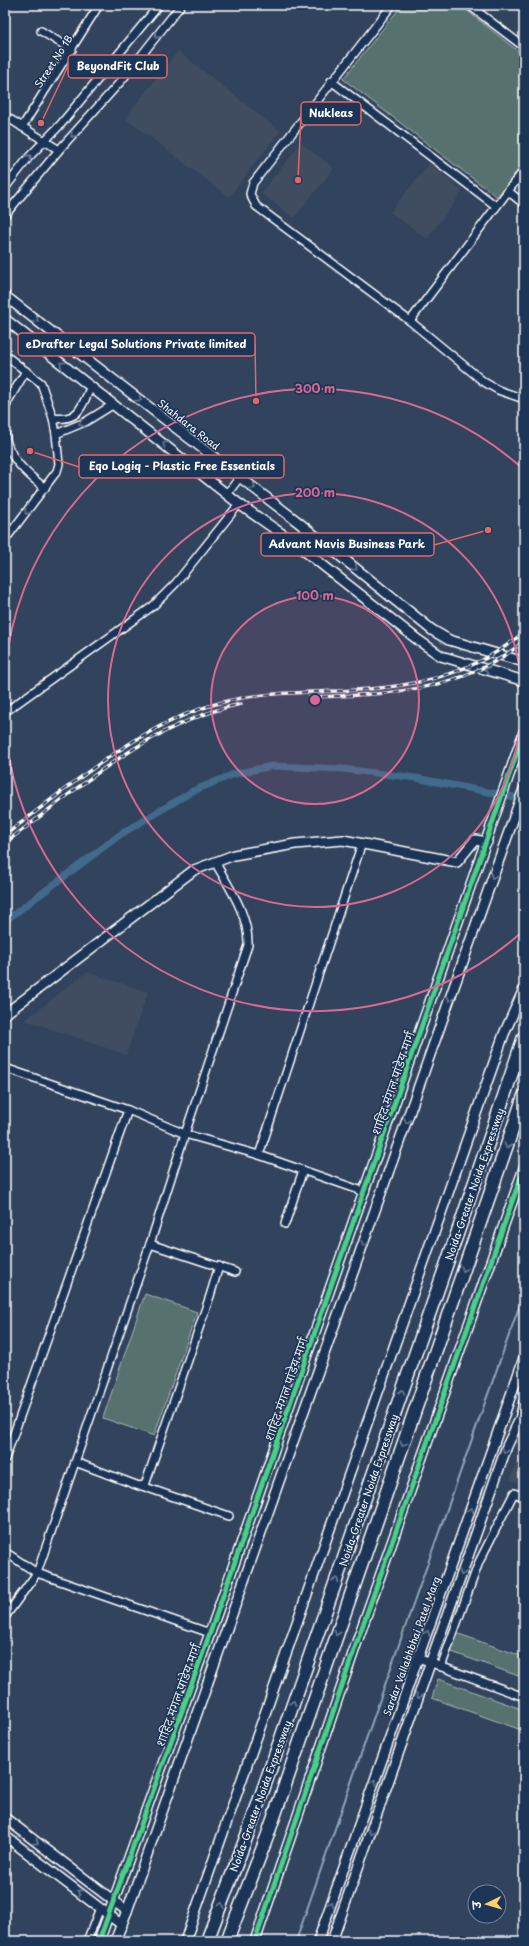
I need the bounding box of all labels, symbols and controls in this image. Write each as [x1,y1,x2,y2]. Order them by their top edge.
street label: Street No 1B [30,31,76,90]
one-way arrow [155,31,162,38]
callout: BeyondFit Club [68,55,167,78]
text: BeyondFit Club [76,57,160,74]
callout: Nukleas [301,102,361,125]
text: Nukleas [309,104,353,121]
one-way arrow [71,130,78,138]
one-way arrow [25,154,32,162]
one-way arrow [31,315,38,322]
callout: eDrafter Legal Solutions Private limited [18,333,255,356]
text: eDrafter Legal Solutions Private limited [26,335,246,352]
one-way arrow [60,362,67,369]
text: 300 m [295,379,335,397]
one-way arrow [134,395,141,402]
street label: Shahdara Road [155,395,223,453]
one-way arrow [77,419,85,427]
one-way arrow [162,442,169,449]
callout: Eqo Logiq - Plastic Free Essentials [79,455,284,478]
text: Eqo Logiq - Plastic Free Essentials [89,457,275,474]
one-way arrow [248,483,255,490]
text: 200 m [295,483,335,501]
one-way arrow [25,507,32,514]
callout: Advant Navis Business Park [261,533,434,556]
text: Advant Navis Business Park [269,535,426,552]
one-way arrow [350,563,357,570]
text: 100 m [296,586,334,604]
one-way arrow [483,666,490,675]
centre of rings [308,693,322,707]
one-way arrow [490,873,498,880]
one-way arrow [446,995,455,1002]
street label: शाहिद मंगल पांडेय मार्ग [368,1029,418,1137]
street label: Noida-Greater Noida Expressway [441,1106,508,1263]
one-way arrow [403,1118,412,1125]
one-way arrow [503,1142,511,1149]
one-way arrow [360,1240,369,1247]
one-way arrow [460,1265,469,1272]
street label: शाहिद मंगल पांडेय मार्ग [261,1335,311,1443]
one-way arrow [397,1388,406,1395]
street label: Noida-Greater Noida Expressway [335,1412,402,1569]
one-way arrow [399,1441,408,1448]
one-way arrow [502,1447,510,1454]
one-way arrow [466,1507,474,1514]
one-way arrow [458,1570,467,1577]
street label: Sardar Vallabhbhai Patel Marg [379,1574,443,1718]
one-way arrow [331,1577,340,1584]
one-way arrow [422,1629,431,1636]
one-way arrow [334,1630,342,1637]
street label: शाहिद मंगल पांडेय मार्ग [152,1641,204,1748]
one-way arrow [415,1692,423,1699]
one-way arrow [288,1700,297,1707]
street label: Noida-Greater Noida Expressway [226,1718,295,1874]
one-way arrow [370,1778,378,1785]
one-way arrow [367,1828,376,1835]
one-way arrow [32,1837,39,1844]
north arrow [467,1884,507,1924]
one-way arrow [77,1890,84,1897]
text: उ [468,1899,485,1910]
one-way arrow [216,1901,224,1908]
one-way arrow [326,1901,334,1908]

